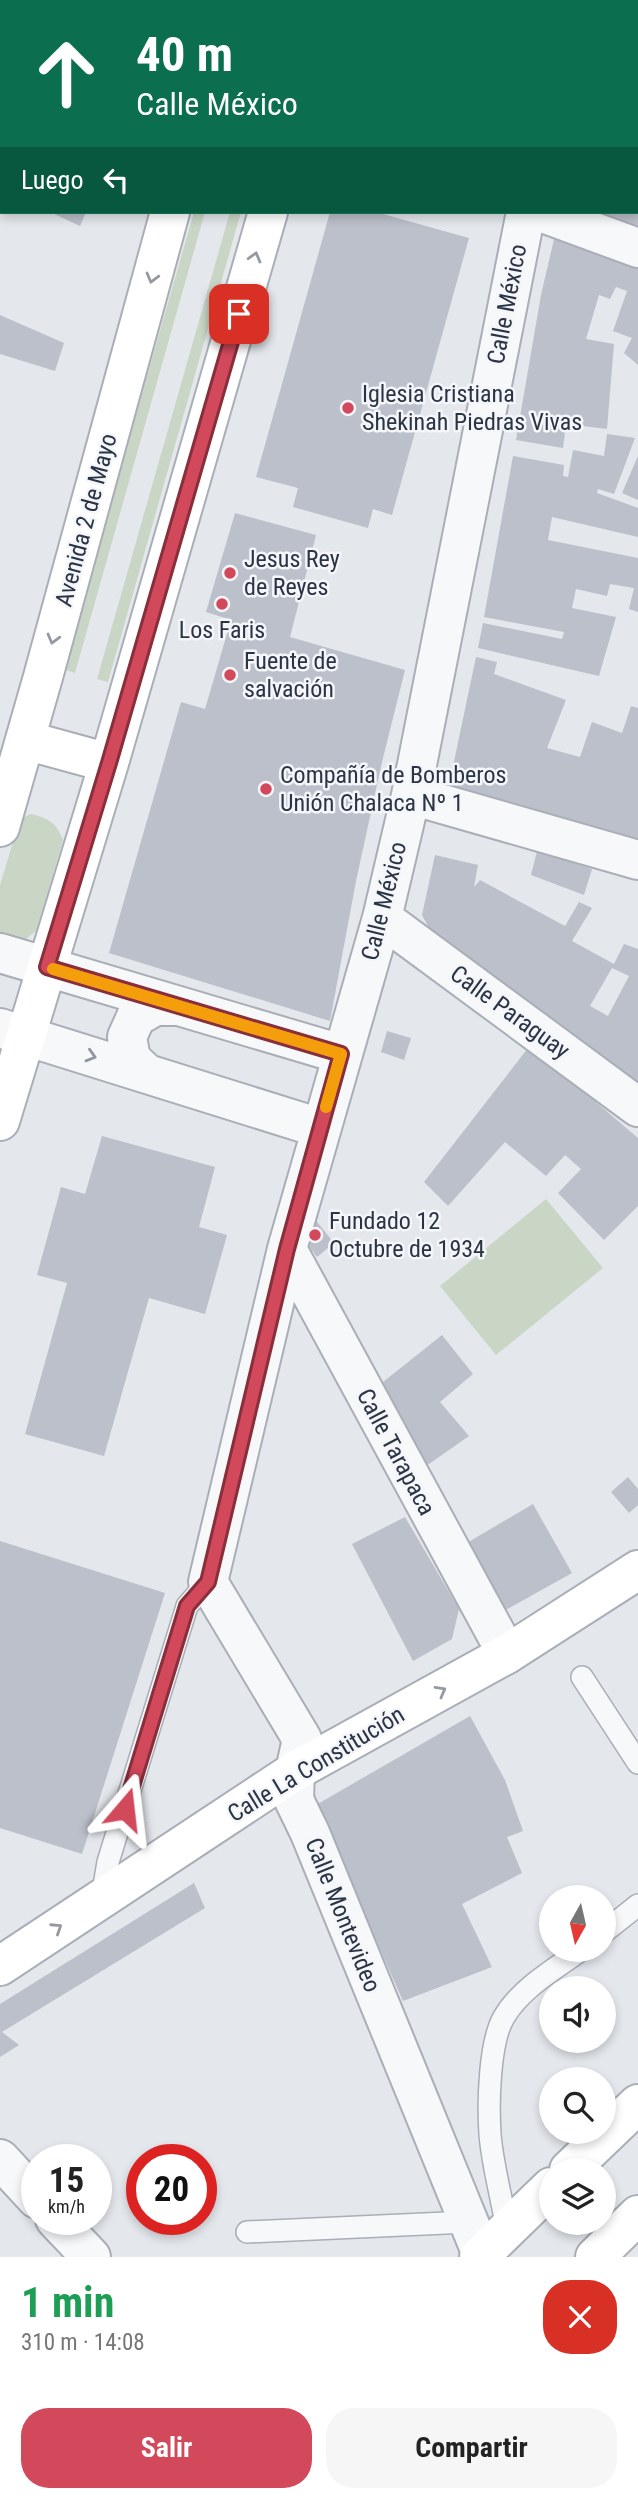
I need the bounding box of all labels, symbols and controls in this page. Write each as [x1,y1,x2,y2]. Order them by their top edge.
text: 40 m [136,26,233,83]
icon: ahead [21,28,112,119]
text: Calle México [136,85,298,123]
icon: left [97,161,135,199]
text: Luego [21,165,83,195]
street label: Calle México [482,242,532,366]
one-way arrow [247,251,261,263]
one-way arrow [145,271,160,283]
pin [209,284,269,344]
icon: arrive [220,295,258,333]
place label: Iglesia Cristiana Shekinah Piedras Vivas [362,380,582,436]
marker: Iglesia Cristiana Shekinah Piedras Vivas [340,400,356,416]
street label: Avenida 2 de Mayo [49,430,123,610]
place label: Jesus Rey de Reyes [244,545,340,601]
marker: Jesus Rey de Reyes [222,565,238,581]
marker: Los Faris [214,596,230,612]
place label: Los Faris [179,616,265,644]
one-way arrow [47,633,62,645]
place label: Fuente de salvación [244,647,337,703]
marker: Fuente de salvación [222,667,238,683]
place label: Compañía de Bomberos Unión Chalaca Nº 1 [280,761,506,817]
marker: Compañía de Bomberos Unión Chalaca Nº 1 [258,781,274,797]
street label: Calle México [356,839,412,963]
street label: Calle Paraguay [445,959,575,1065]
one-way arrow [85,1048,97,1063]
place label: Fundado 12 Octubre de 1934 [329,1207,485,1263]
marker: Fundado 12 Octubre de 1934 [307,1227,323,1243]
street label: Calle Tarapaca [351,1384,441,1520]
one-way arrow [433,1686,446,1699]
street label: Calle La Constitución [223,1700,409,1828]
position arrow [88,1772,162,1846]
street label: Calle Montevideo [299,1834,387,1996]
north arrow [539,1885,616,1962]
map controls [539,1885,616,2235]
one-way arrow [49,1924,62,1937]
button: sound [539,1976,616,2053]
button: search [539,2067,616,2144]
speed limit sign: 20 [126,2144,217,2235]
button: layers [539,2158,616,2235]
text: 15 [49,2160,84,2201]
text: km/h [48,2196,85,2217]
text: 1 min [21,2278,114,2327]
button: close [543,2280,617,2354]
text: 310 m · 14:08 [21,2329,145,2356]
button: Salir [21,2408,312,2488]
button: Compartir [326,2408,617,2488]

